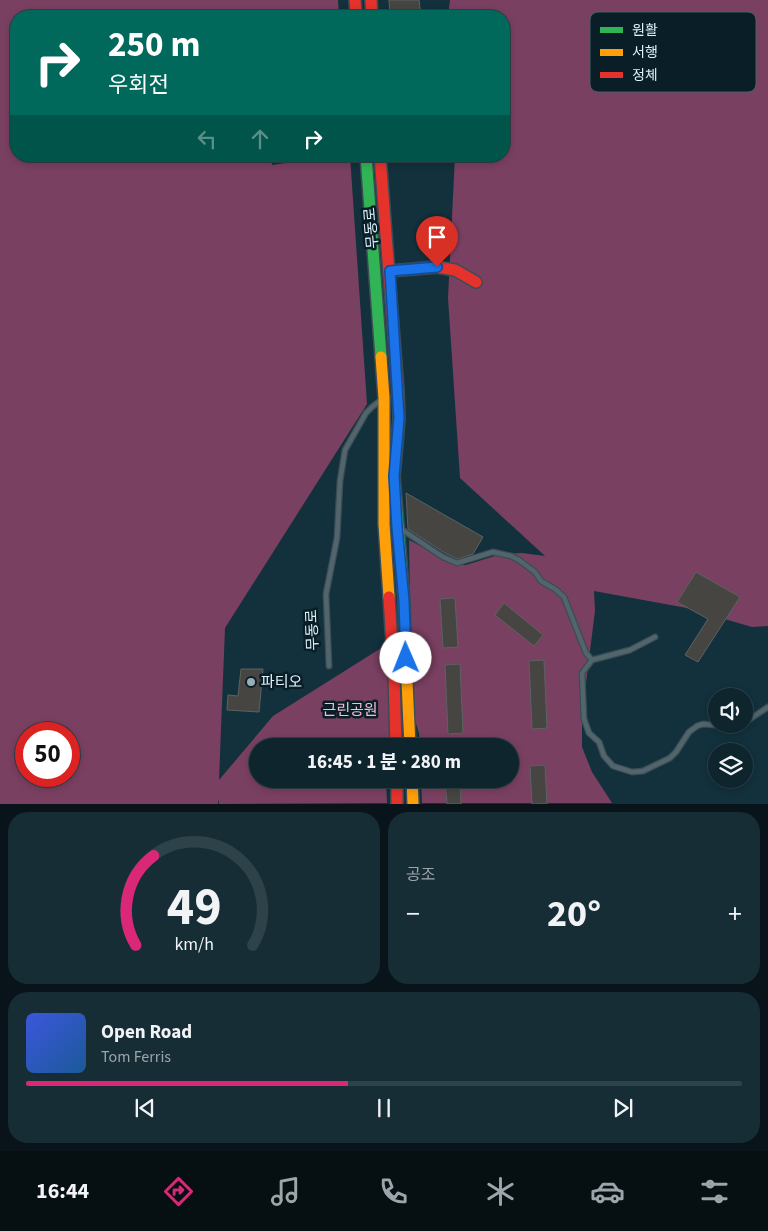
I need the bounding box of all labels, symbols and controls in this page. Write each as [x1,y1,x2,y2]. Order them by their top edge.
legend [590,12,756,92]
text: 250 m [108,20,200,70]
text: 원활 [632,21,658,41]
icon: right [25,30,90,95]
text: 서행 [632,43,658,63]
text: 정체 [632,66,658,86]
text: 우회전 [108,69,169,101]
icon: left [193,125,221,153]
icon: ahead [246,125,274,153]
icon: right [299,125,327,153]
street label: 무동로 [359,206,384,249]
pin [416,216,458,267]
icon: arrive [423,223,451,251]
street label: 무동로 [301,609,324,651]
position arrow [379,631,431,683]
place label: 파티오 [261,672,302,693]
marker: 파티오 [245,676,257,688]
map controls [708,688,753,788]
button: sound [708,688,753,733]
park label: 근린공원 [322,700,378,721]
speed limit sign: 50 [15,722,80,787]
button: layers [708,743,753,788]
text: 16:45 · 1 분 · 280 m [307,749,461,776]
text: 공조 [406,864,435,886]
text: 49 [167,871,221,945]
text: 20° [547,887,601,941]
text: − [406,894,420,934]
text: + [728,894,742,934]
text: km/h [174,932,214,957]
text: Open Road [101,1019,192,1046]
text: Tom Ferris [101,1046,171,1068]
icon: previous [131,1094,159,1122]
icon: pause [370,1094,398,1122]
icon: next [609,1094,637,1122]
icon: directions [161,1174,196,1209]
icon: music [268,1174,303,1209]
icon: phone [376,1174,411,1209]
icon: climate [483,1174,518,1209]
icon: car [590,1174,625,1209]
icon: filters [697,1174,732,1209]
text: 16:44 [36,1175,89,1207]

